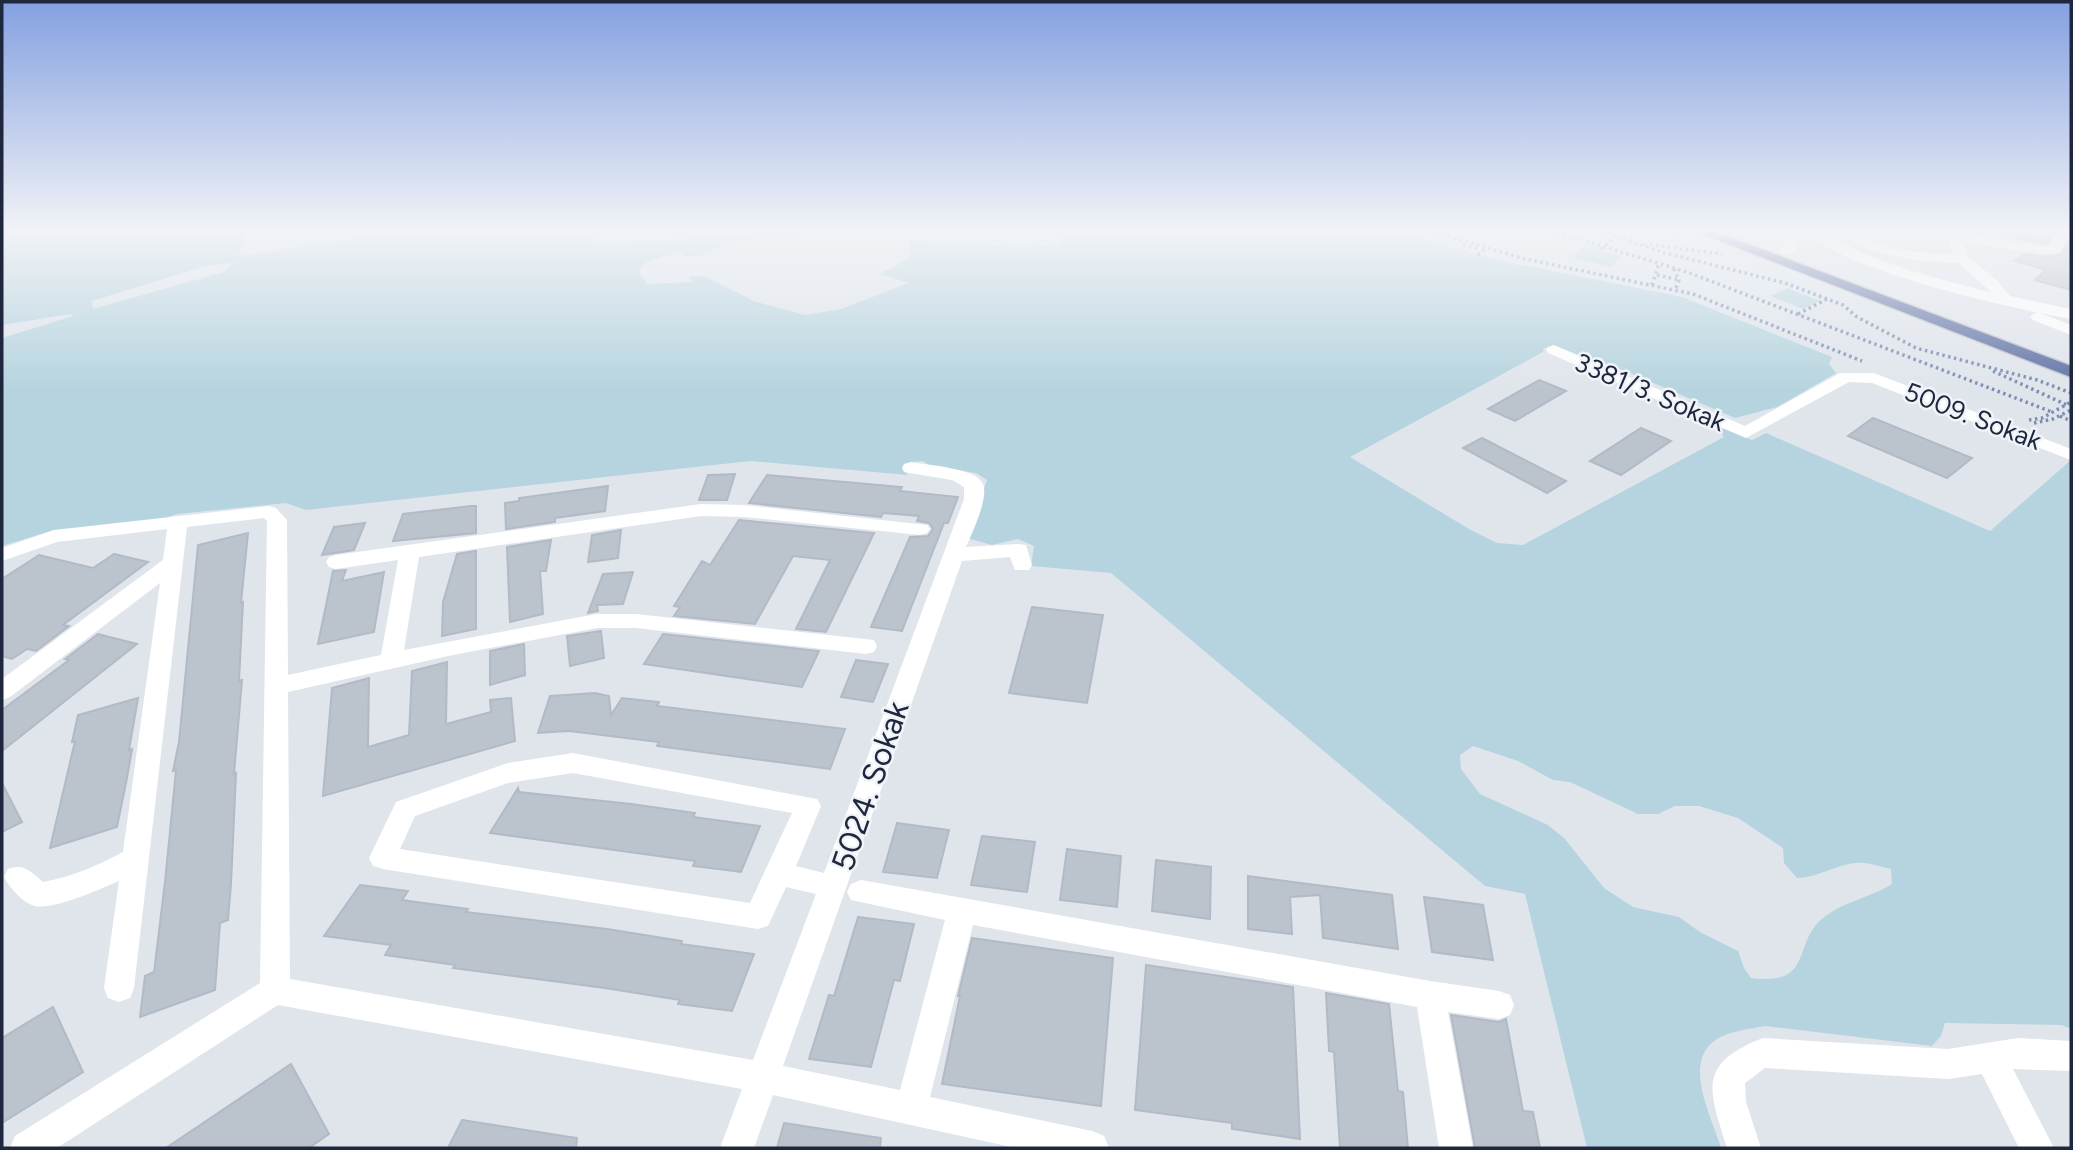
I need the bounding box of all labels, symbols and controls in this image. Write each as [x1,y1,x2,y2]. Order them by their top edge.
street label: 3381/3. Sokak [1570,346,1730,438]
street label: 5009. Sokak [1900,375,2046,457]
street label: 5024. Sokak [823,696,917,876]

